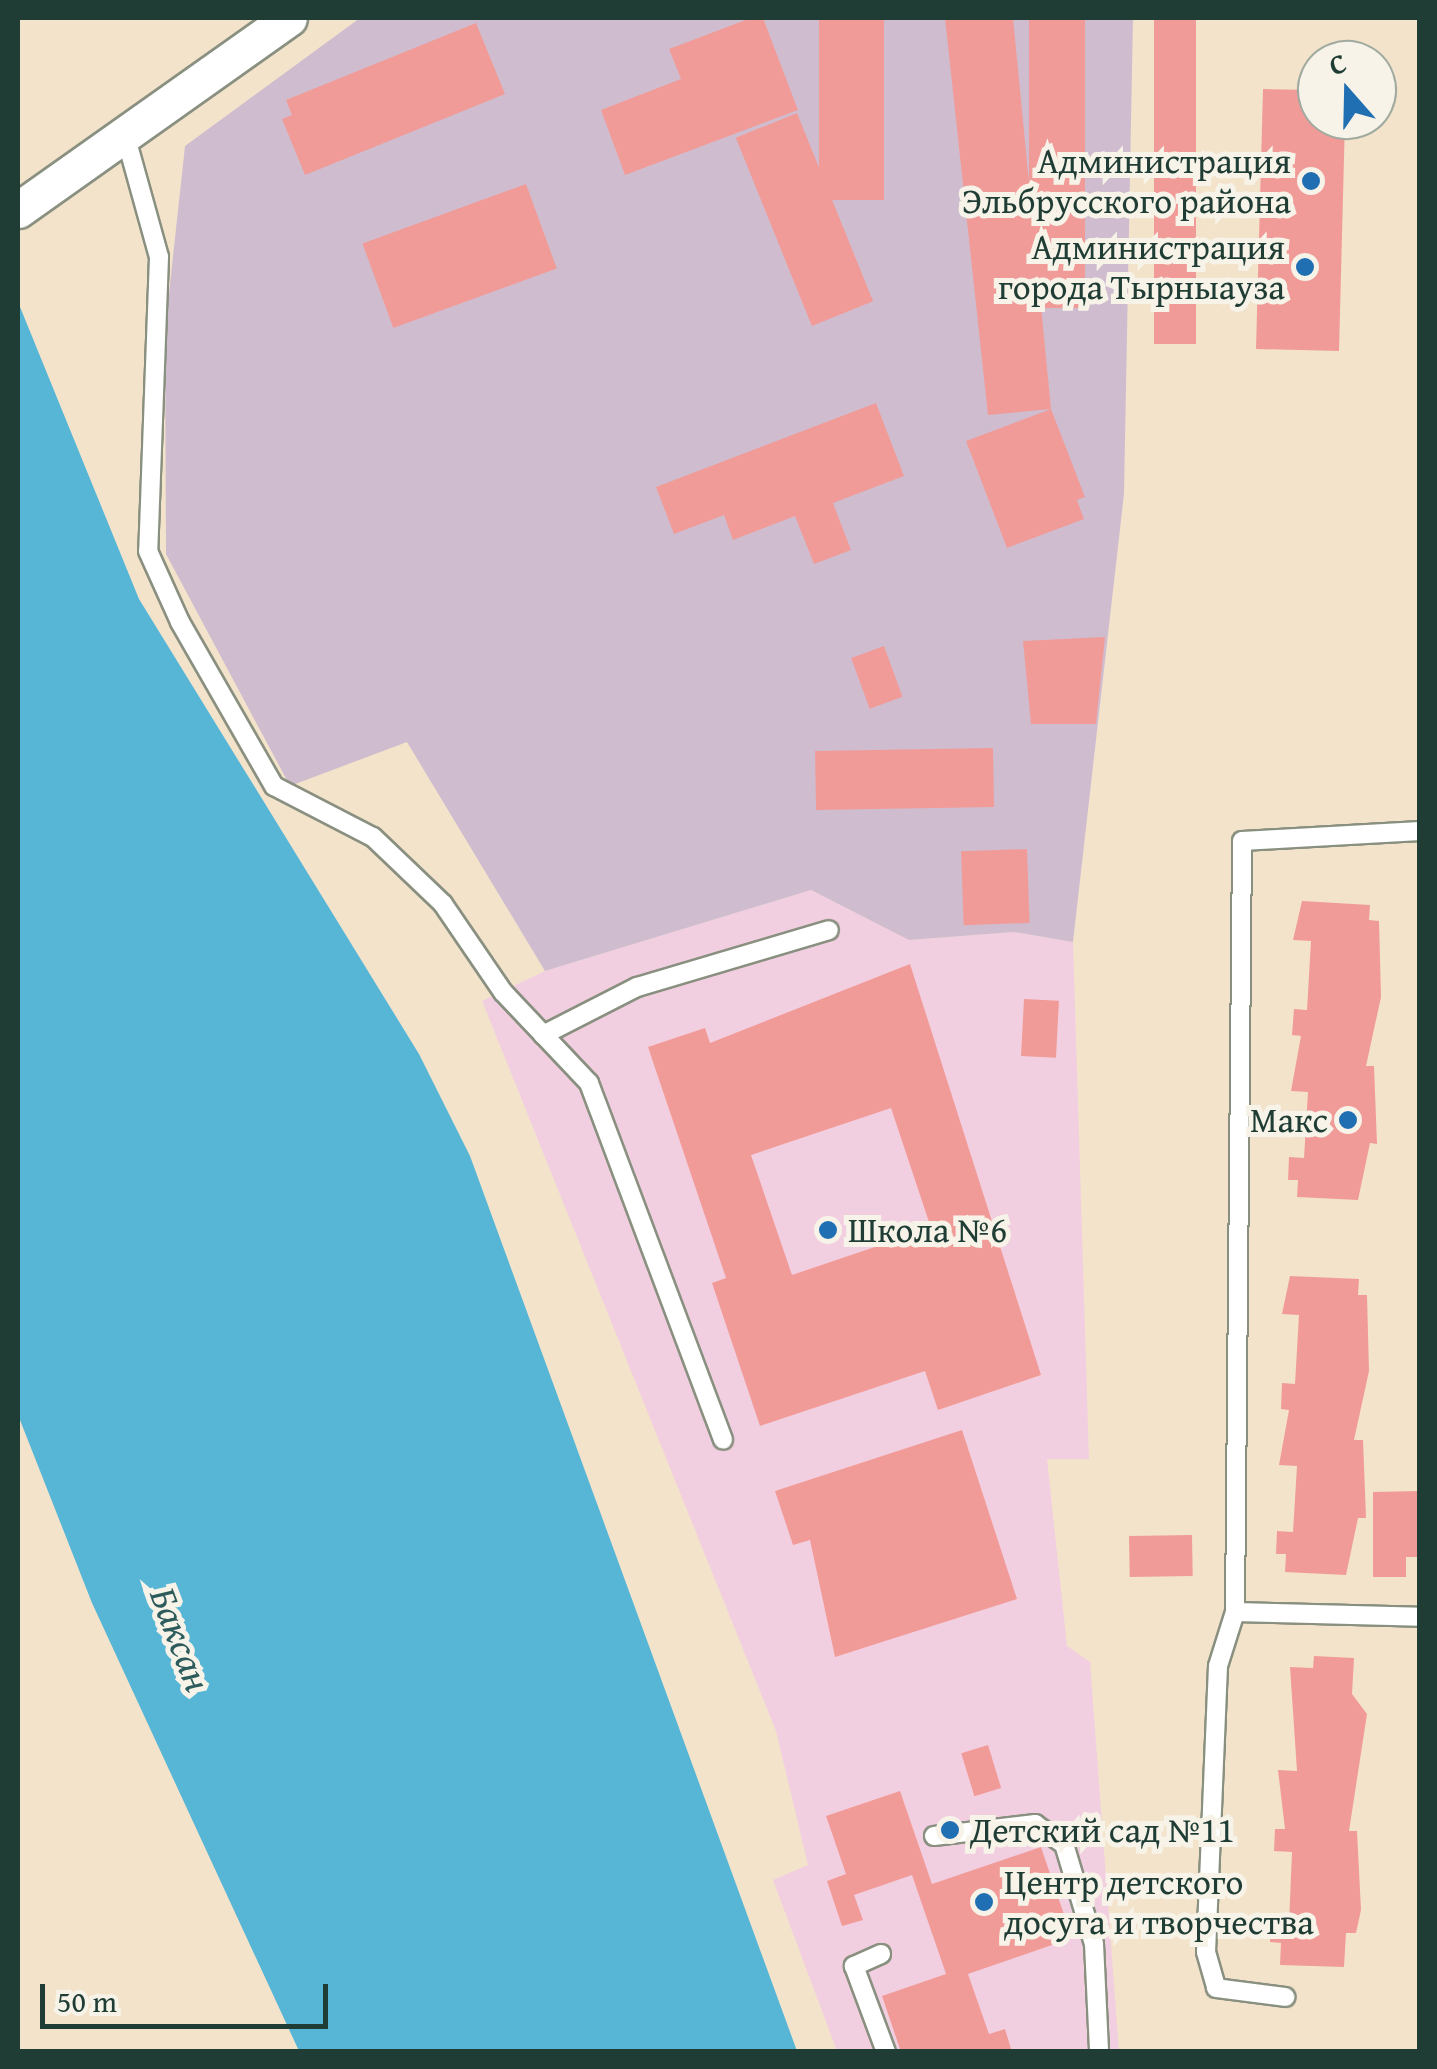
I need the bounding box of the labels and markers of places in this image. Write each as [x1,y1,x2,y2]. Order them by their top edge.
place label: Администрация Эльбрусского района [962,140,1291,222]
marker: Администрация Эльбрусского района [1300,170,1322,192]
place label: Администрация города Тырныауза [998,226,1285,308]
marker: Администрация города Тырныауза [1294,256,1316,278]
place label: Макс [1250,1099,1328,1141]
marker: Макс [1337,1109,1359,1131]
place label: Школа №6 [848,1209,1007,1251]
marker: Школа №6 [817,1219,839,1241]
place label: Детский сад №11 [970,1809,1235,1851]
marker: Детский сад №11 [939,1819,961,1841]
place label: Центр детского досуга и творчества [1004,1861,1314,1943]
marker: Центр детского досуга и творчества [973,1891,995,1913]

